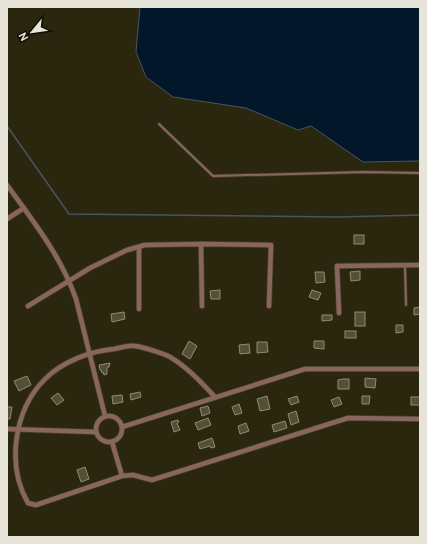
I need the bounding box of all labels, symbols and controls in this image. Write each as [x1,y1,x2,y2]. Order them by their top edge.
north arrow [12,12,52,52]
text: N [16,30,32,43]

